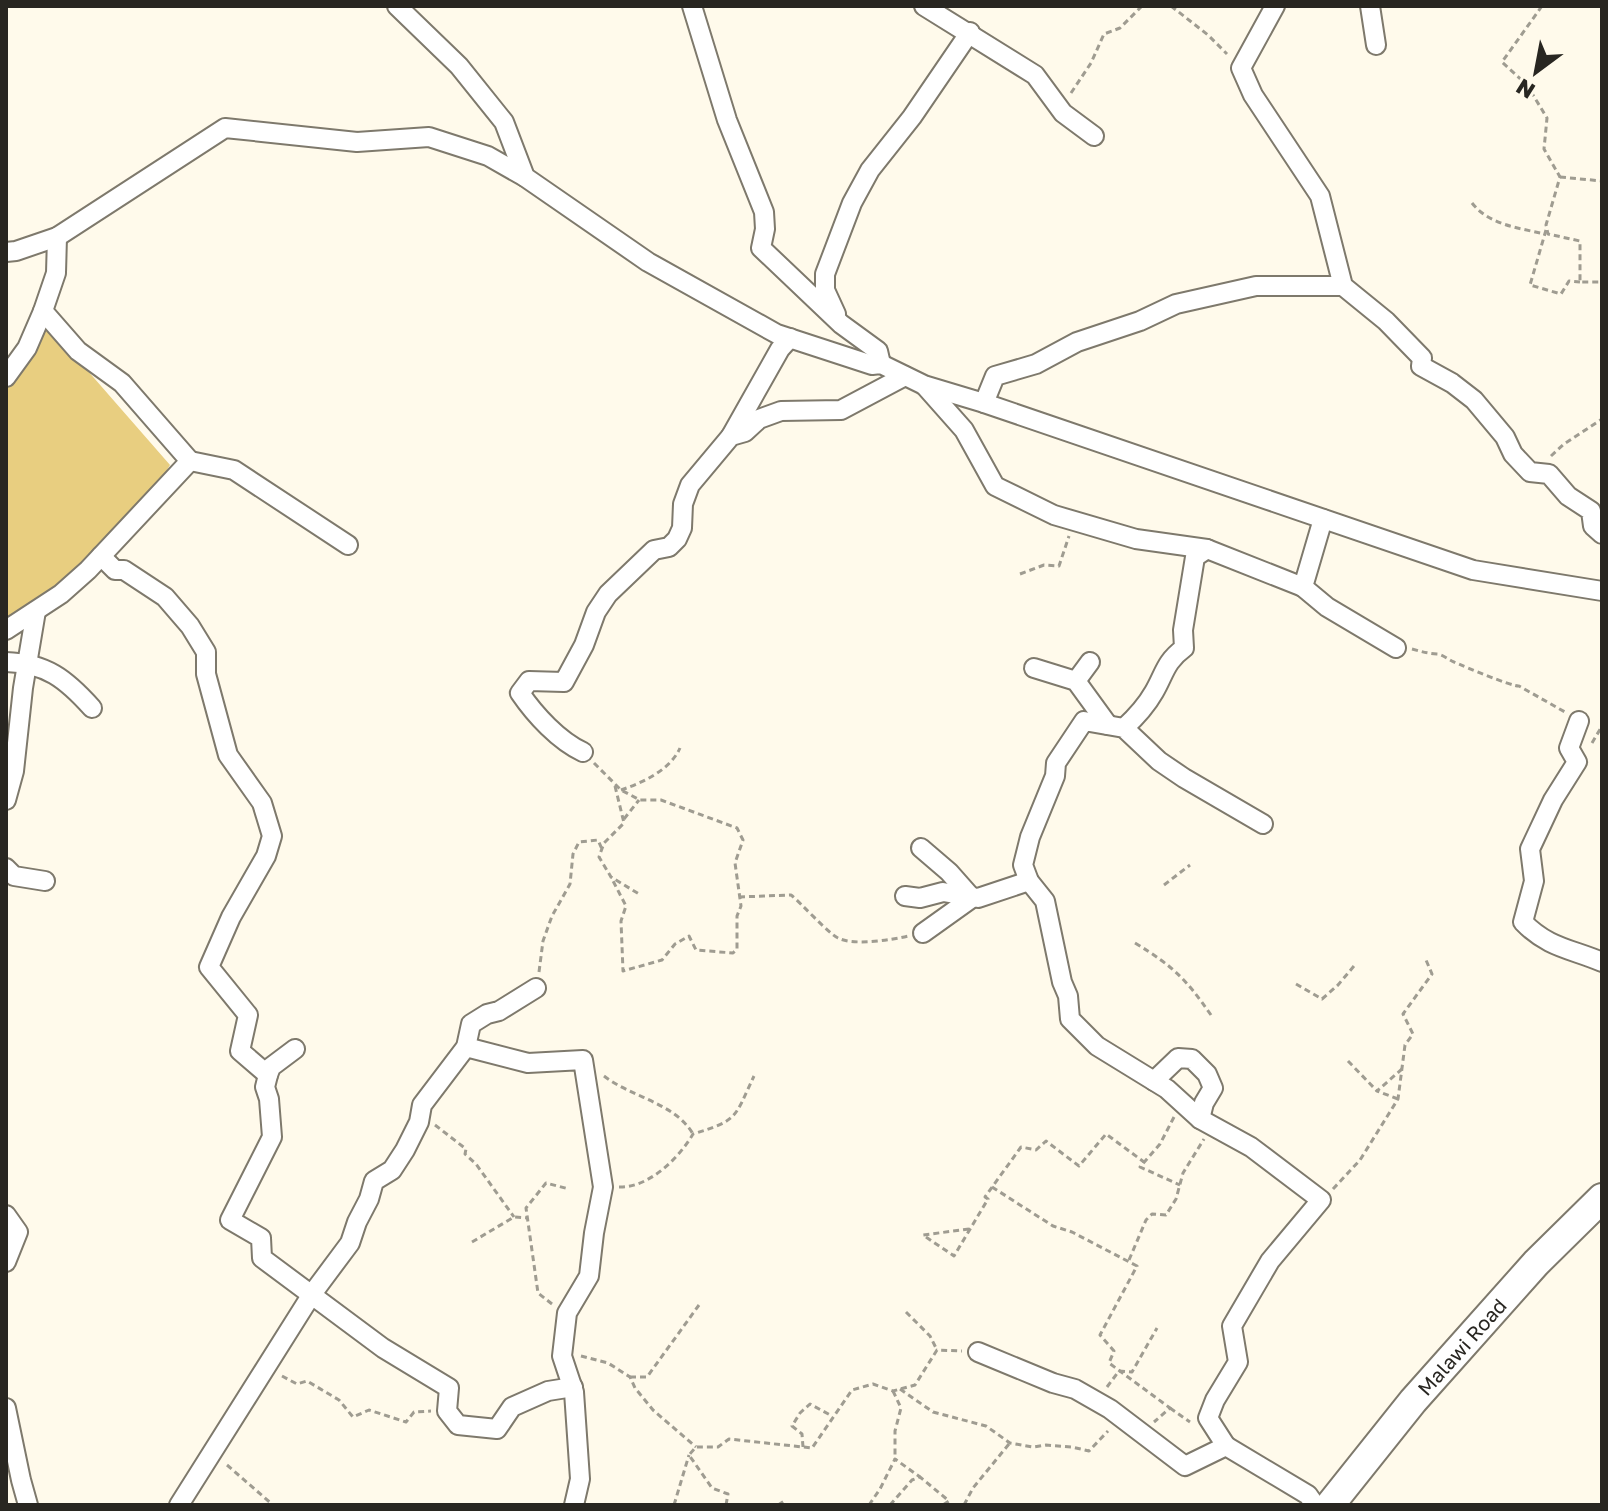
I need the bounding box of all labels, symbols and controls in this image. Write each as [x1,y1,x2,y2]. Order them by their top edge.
north arrow [1496,32,1576,112]
text: N [1511,74,1539,105]
street label: Malawi Road [1412,1293,1511,1400]

